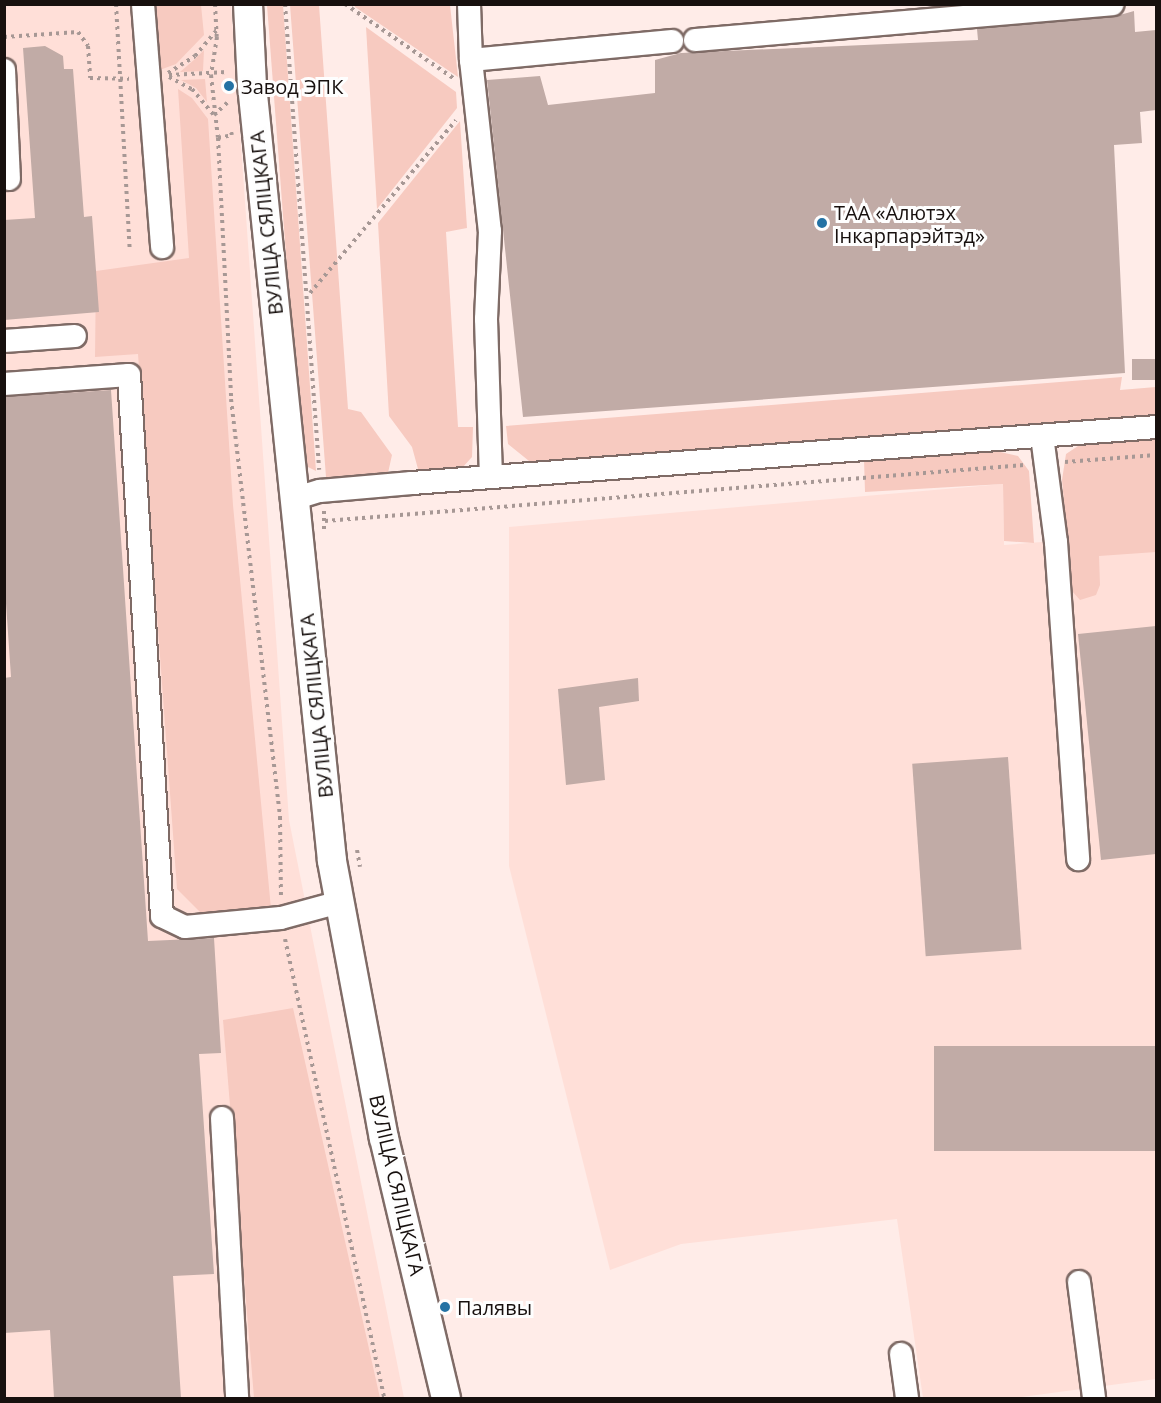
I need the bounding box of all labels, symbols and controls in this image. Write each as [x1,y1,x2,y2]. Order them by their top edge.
place label: Завод ЭПК [241,74,343,98]
marker: Завод ЭПК [222,79,236,93]
street label: ВУЛІЦА СЯЛІЦКАГА [244,130,288,316]
place label: ТАА «Алютэх Інкарпарэйтэд» [834,200,985,247]
marker: ТАА «Алютэх Інкарпарэйтэд» [815,216,829,230]
street label: ВУЛІЦА СЯЛІЦКАГА [294,613,338,799]
street label: ВУЛІЦА СЯЛІЦКАГА [364,1092,430,1278]
place label: Палявы [457,1295,532,1319]
marker: Палявы [438,1300,452,1314]

